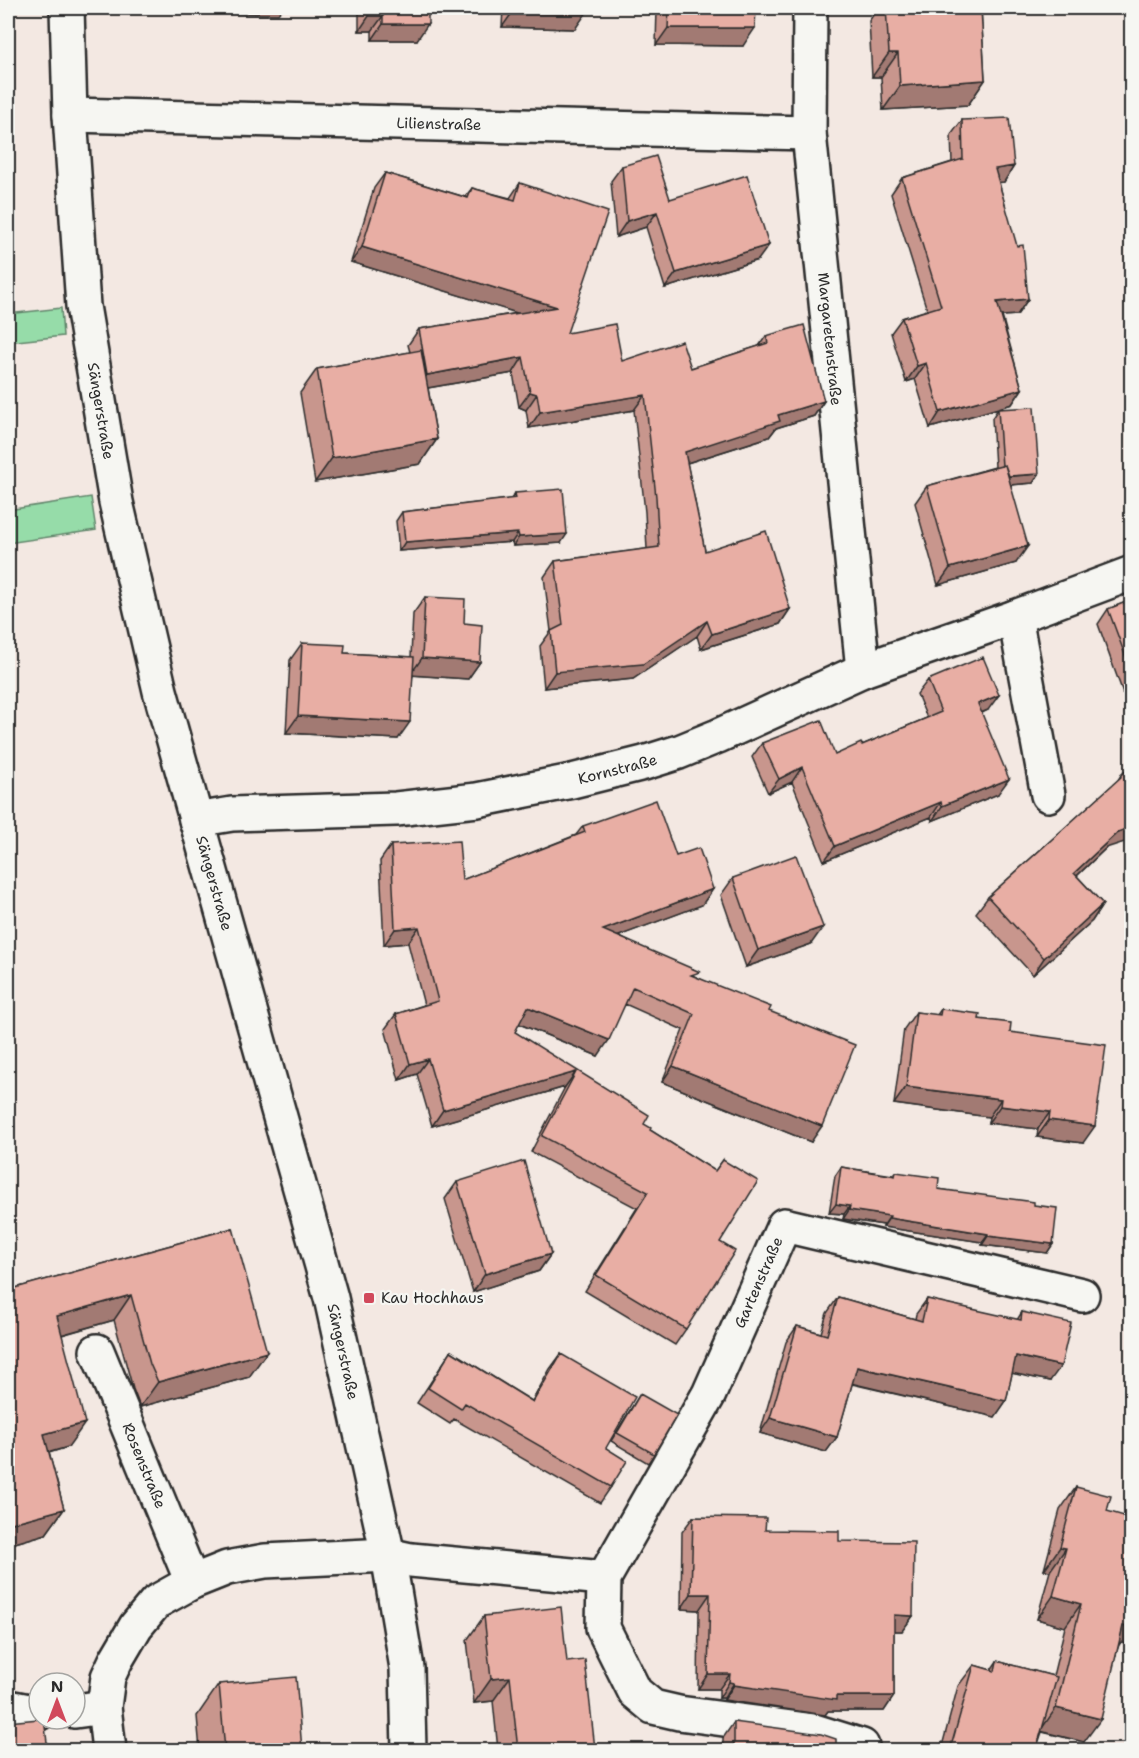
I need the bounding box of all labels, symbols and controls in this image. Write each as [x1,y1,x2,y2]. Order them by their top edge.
street label: Lilienstraße [396,113,482,135]
street label: Margaretenstraße [813,271,846,406]
street label: Sängerstraße [83,361,119,461]
street label: Kornstraße [576,749,660,789]
street label: Sängerstraße [191,833,237,933]
street label: Gartenstraße [729,1234,787,1331]
place label: Kau Hochhaus [381,1288,484,1308]
marker: Kau Hochhaus [362,1291,376,1305]
street label: Sängerstraße [323,1302,363,1402]
street label: Rosenstraße [118,1420,171,1511]
north arrow [27,1671,87,1731]
text: N [51,1676,63,1697]

